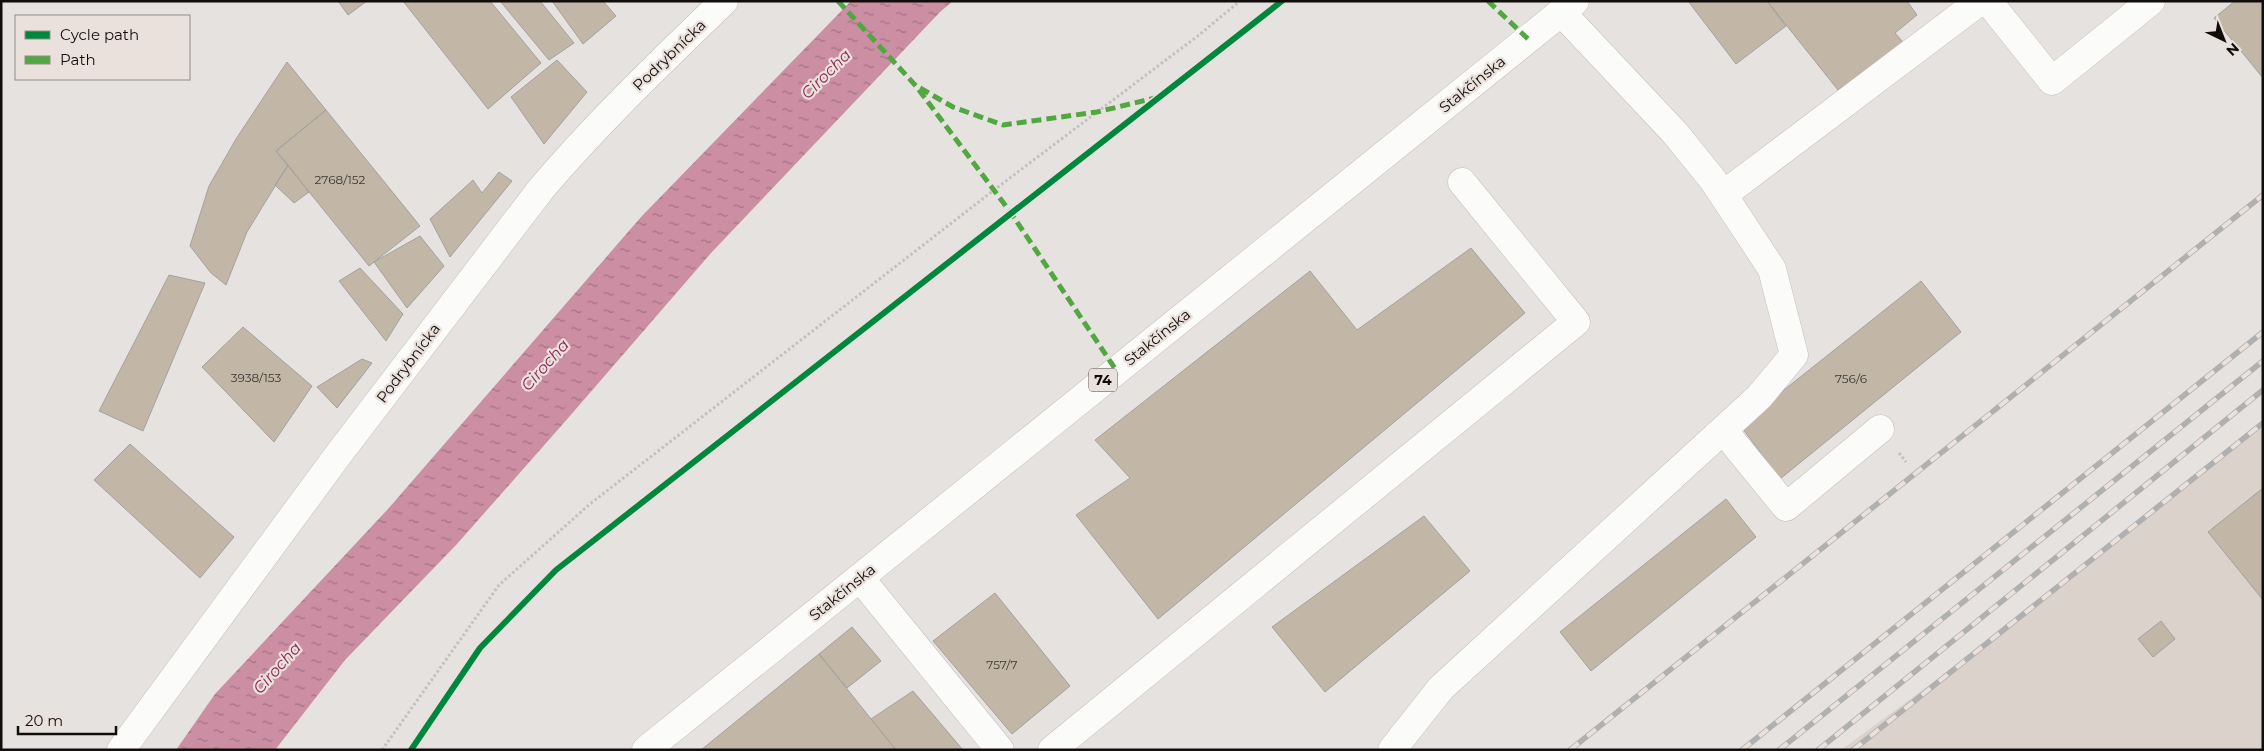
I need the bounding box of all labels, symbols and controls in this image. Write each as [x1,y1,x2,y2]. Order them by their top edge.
legend [15,15,190,80]
street label: Podrybnícka [628,15,710,95]
north arrow [2199,15,2249,65]
text: Cycle path [60,25,139,44]
text: N [2223,39,2243,60]
water label: Cirocha [797,45,855,103]
text: Path [60,50,96,69]
street label: Stakčínska [1435,51,1509,117]
house number: 2768/152 [315,172,366,187]
street label: Stakčínska [1120,304,1194,370]
street label: Podrybnícka [372,320,444,406]
water label: Cirocha [517,335,573,395]
road number: 74 [1089,368,1117,392]
house number: 3938/153 [231,370,282,385]
house number: 756/6 [1835,371,1867,386]
street label: Stakčínska [805,559,879,625]
water label: Cirocha [249,638,305,698]
house number: 757/7 [986,657,1018,672]
scale bar [18,704,115,736]
text: 20 m [25,711,63,730]

